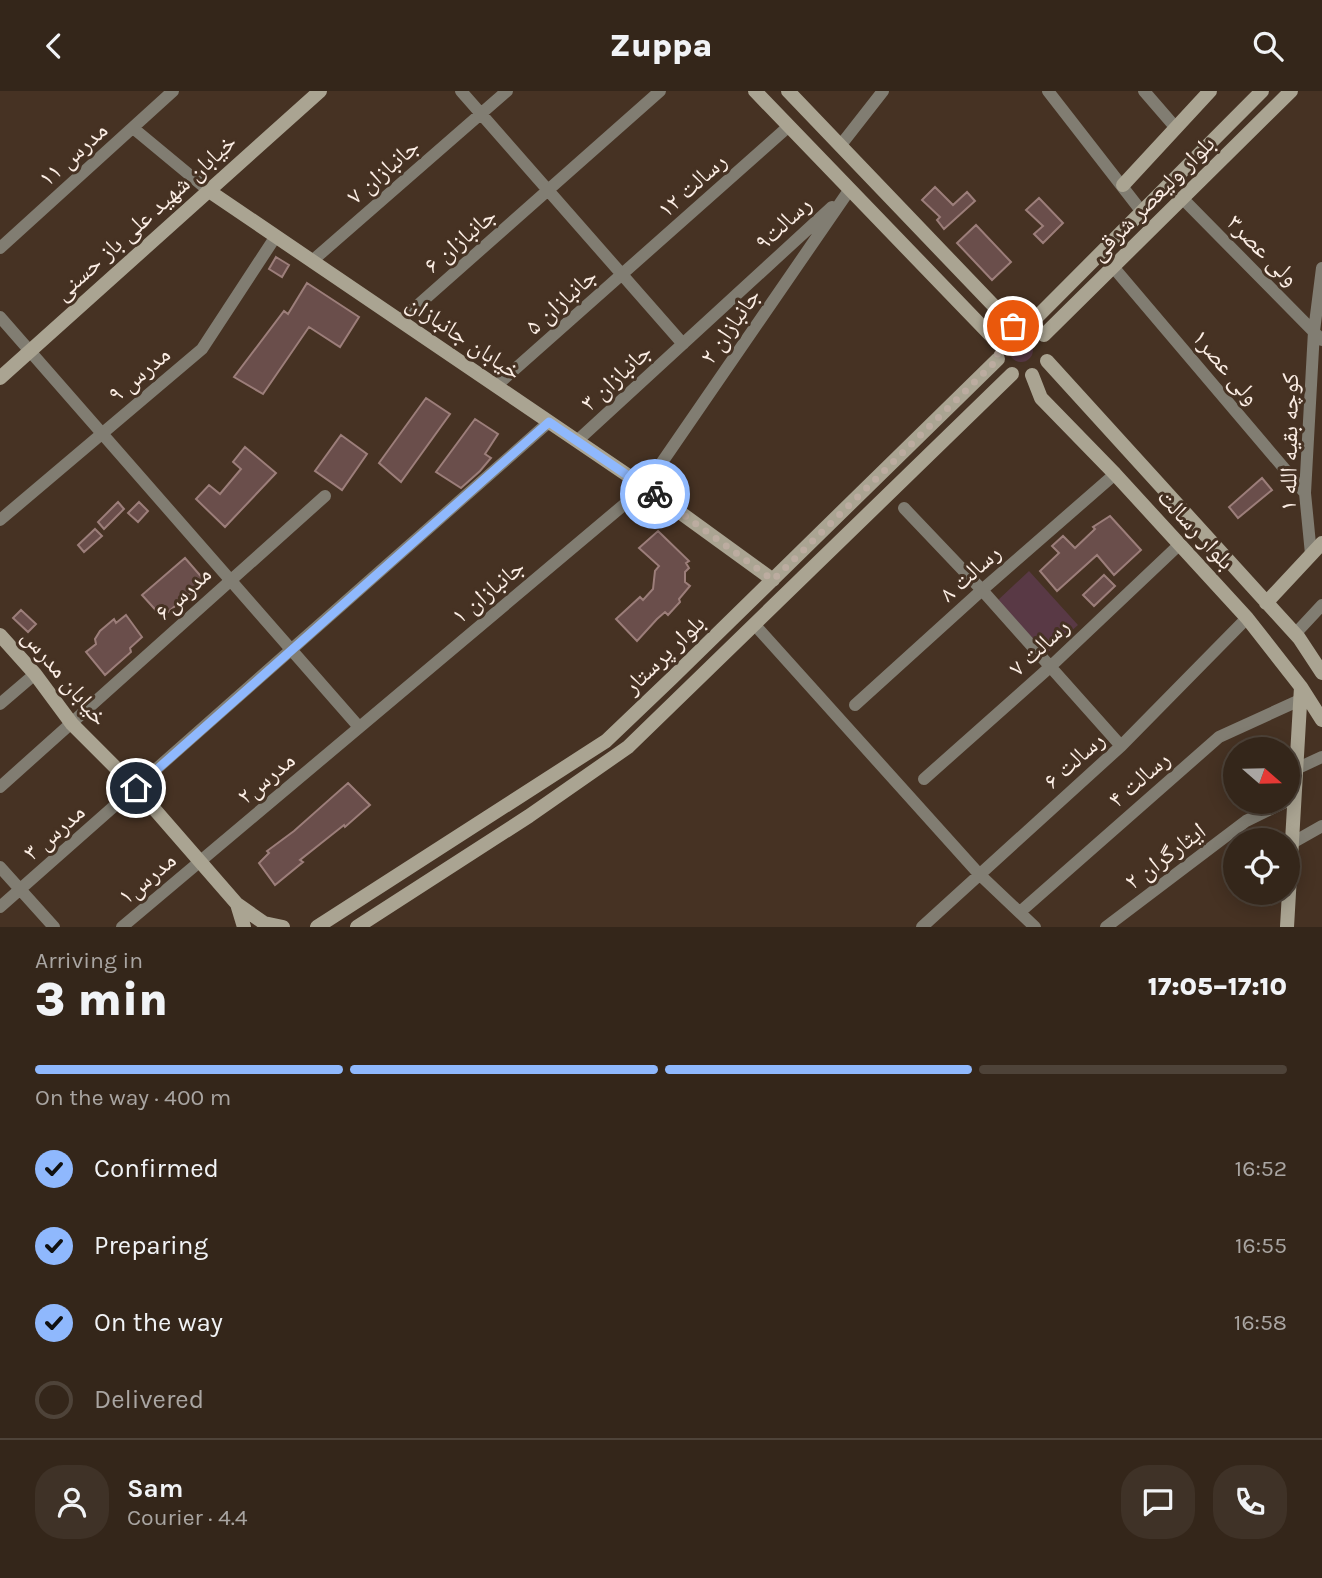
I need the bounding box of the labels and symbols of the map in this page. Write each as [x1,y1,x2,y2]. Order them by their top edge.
street label: مدرس ۱۱ [33,116,113,192]
street label: خیابان شهید علی باز حسنی [48,128,242,306]
street label: بلوار ولیعصر شرقی [1084,130,1220,266]
street label: جانبازان ۷ [341,132,425,210]
street label: رسالت ۱۲ [652,147,732,223]
street label: رسالت۹ [749,190,817,256]
street label: جانبازان ۶ [418,201,502,279]
street label: ولی عصر۳ [1221,208,1305,292]
street label: جانبازان ۵ [519,262,603,340]
street label: جانبازان ۲ [694,283,766,369]
street label: خیابان جانبازان [401,288,527,386]
pin [983,296,1043,356]
street label: ولی عصر۱ [1186,324,1266,410]
street label: جانبازان ۳ [575,337,657,417]
street label: مدرس ۹ [102,340,176,408]
street label: کوچه بقیه الله ۱ [1274,373,1304,511]
courier [620,459,690,529]
street label: بلوار رسالت [1152,483,1240,575]
street label: رسالت ۸ [934,538,1006,608]
street label: جانبازان ۱ [446,552,530,630]
street label: مدرس۶ [149,560,217,626]
street label: بلوار پرستار [617,608,711,700]
street label: رسالت ۷ [1003,612,1075,682]
street label: خیابان مدرس [16,623,114,731]
street label: رسالت ۶ [1038,725,1110,795]
north arrow [1223,737,1300,814]
street label: رسالت ۴ [1103,745,1175,813]
street label: مدرس۲ [231,746,301,810]
pin [106,758,166,818]
street label: مدرس ۳ [17,798,91,866]
street label: ایثارگران ۲ [1119,817,1211,895]
street label: مدرس۱ [112,846,182,910]

